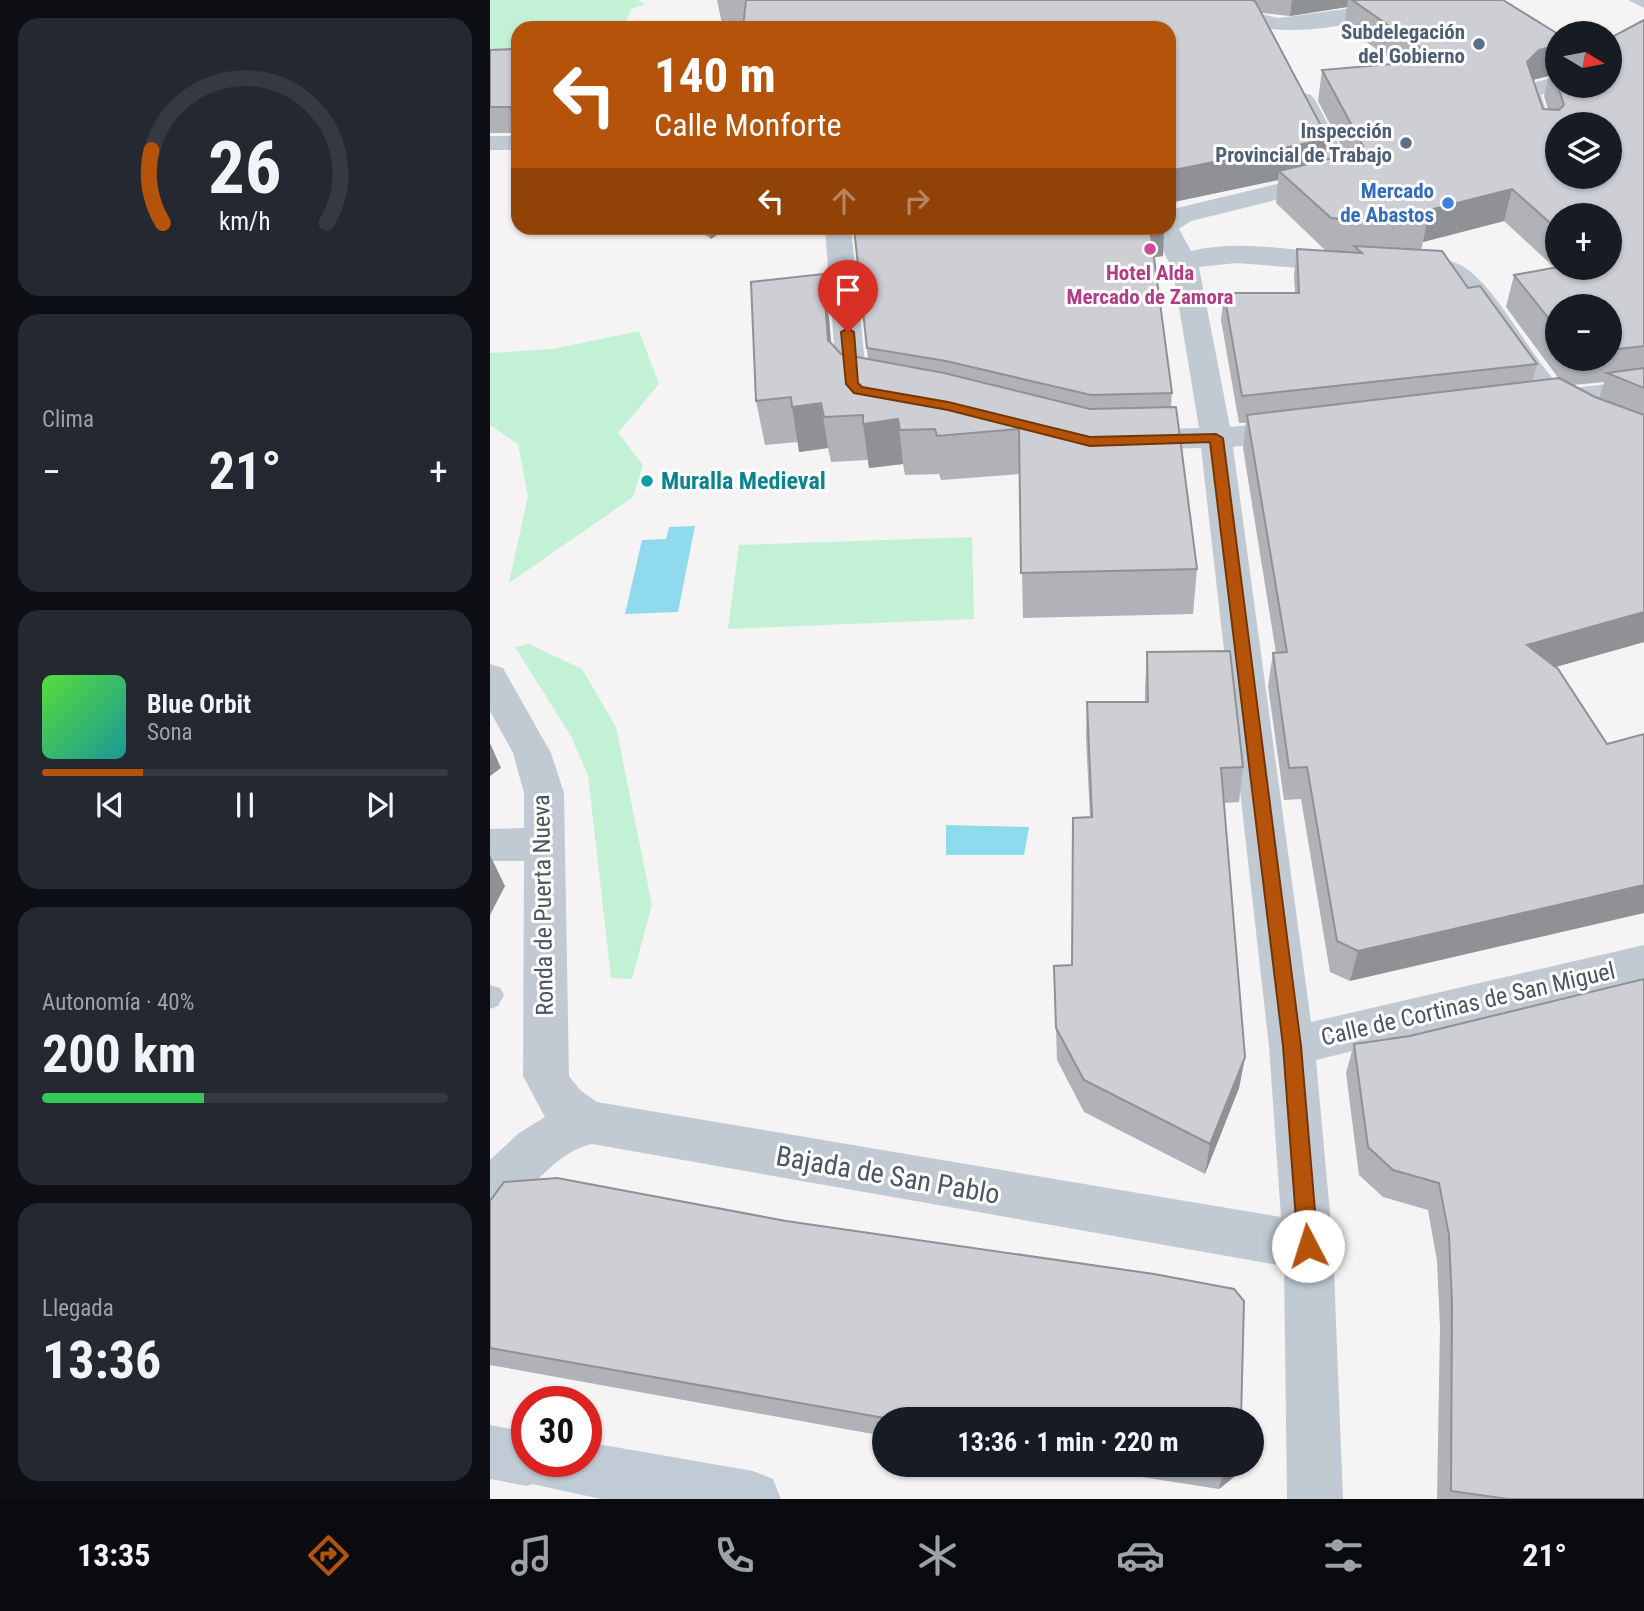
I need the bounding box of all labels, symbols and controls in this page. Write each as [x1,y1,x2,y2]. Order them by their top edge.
place label: Subdelegación del Gobierno [1341,20,1465,68]
north arrow [1545,21,1622,98]
map controls [1545,21,1622,371]
marker: Subdelegación del Gobierno [1471,36,1487,52]
text: 140 m [654,47,776,104]
icon: left [539,49,630,140]
text: Calle Monforte [654,106,841,144]
button: layers [1545,112,1622,189]
place label: Inspección Provincial de Trabajo [1215,119,1392,167]
text: 26 [208,125,282,211]
marker: Inspección Provincial de Trabajo [1398,135,1414,151]
place label: Mercado de Abastos [1340,179,1434,227]
icon: left [752,182,790,220]
icon: ahead [825,182,863,220]
icon: right [898,182,936,220]
marker: Mercado de Abastos [1440,195,1456,211]
button: + [1545,203,1622,280]
text: km/h [219,207,271,236]
marker: Hotel Alda Mercado de Zamora [1142,241,1158,257]
pin [818,260,878,332]
place label: Hotel Alda Mercado de Zamora [1067,261,1234,309]
icon: arrive [829,271,867,309]
button: − [1545,294,1622,371]
text: Clima [42,406,94,433]
text: 21° [209,441,281,502]
text: − [42,450,61,494]
text: + [429,450,448,494]
place label: Muralla Medieval [661,467,826,495]
marker: Muralla Medieval [639,473,655,489]
text: Blue Orbit [147,689,251,719]
text: Sona [147,719,193,746]
icon: previous [91,786,129,824]
icon: pause [226,786,264,824]
icon: next [361,786,399,824]
street label: Ronda de Puerta Nueva [527,794,559,1016]
street label: Calle de Cortinas de San Miguel [1318,957,1618,1051]
text: Autonomía · 40% [42,989,194,1016]
text: 200 km [42,1024,196,1085]
street label: Bajada de San Pablo [774,1139,1002,1211]
position arrow [1271,1209,1345,1283]
text: Llegada [42,1295,114,1322]
text: 13:36 [42,1330,161,1391]
speed limit sign: 30 [511,1386,602,1477]
text: 13:36 · 1 min · 220 m [958,1427,1178,1457]
icon: directions [304,1531,353,1580]
icon: music [507,1531,556,1580]
icon: phone [710,1531,759,1580]
icon: climate [913,1531,962,1580]
icon: car [1116,1531,1165,1580]
icon: filters [1319,1531,1368,1580]
text: 13:35 [77,1536,150,1574]
text: 21° [1522,1536,1567,1574]

